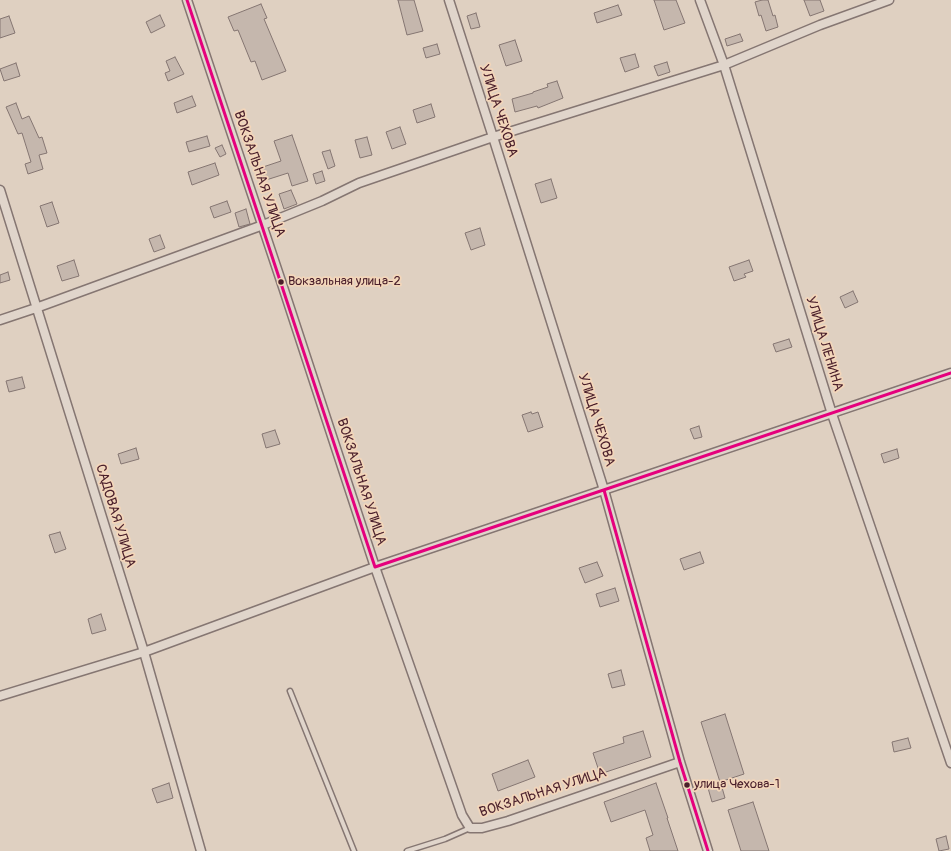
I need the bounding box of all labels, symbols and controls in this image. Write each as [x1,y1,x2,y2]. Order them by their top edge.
street label: УЛИЦА ЧЕХОВА [475,63,521,159]
street label: ВОКЗАЛЬНАЯ УЛИЦА [229,109,289,239]
place label: Вокзальная улица-2 [288,274,401,290]
marker: Вокзальная улица-2 [276,277,286,287]
street label: УЛИЦА ЛЕНИНА [802,295,846,393]
street label: УЛИЦА ЧЕХОВА [574,371,618,469]
street label: ВОКЗАЛЬНАЯ УЛИЦА [333,416,389,548]
street label: САДОВАЯ УЛИЦА [91,462,139,570]
street label: ВОКЗАЛЬНАЯ УЛИЦА [477,765,609,821]
place label: улица Чехова-1 [694,777,780,793]
marker: улица Чехова-1 [682,780,692,790]

